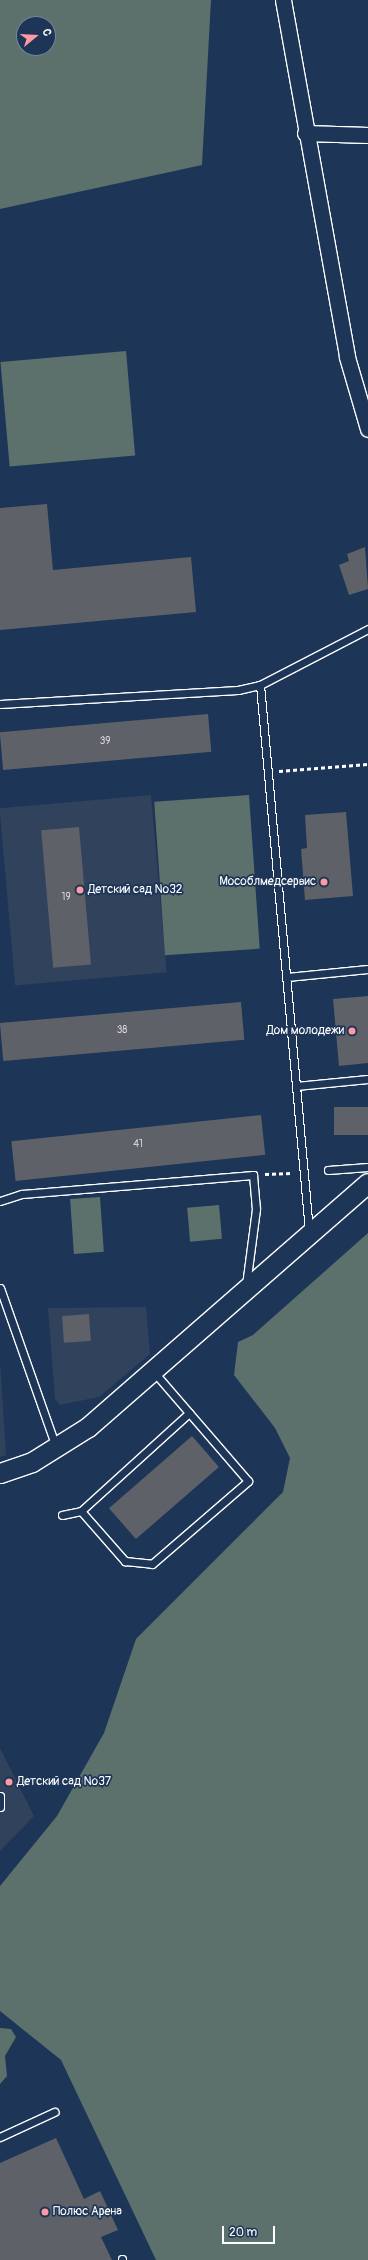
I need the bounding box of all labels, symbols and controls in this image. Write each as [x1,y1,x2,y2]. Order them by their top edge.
north arrow [16,16,56,56]
text: С [40,27,54,38]
house number: 39 [100,736,110,748]
place label: Мособлмедсервис [219,875,316,889]
marker: Мособлмедсервис [319,877,329,887]
place label: Детский сад №32 [88,883,183,897]
marker: Детский сад №32 [75,885,85,895]
house number: 19 [61,892,71,904]
place label: Дом молодежи [267,1024,344,1038]
house number: 38 [117,1025,127,1037]
marker: Дом молодежи [347,1026,357,1036]
house number: 41 [133,1139,143,1151]
place label: Детский сад №37 [17,1775,111,1789]
marker: Детский сад №37 [4,1777,14,1787]
place label: Полюс Арена [53,2205,122,2219]
marker: Полюс Арена [40,2207,50,2217]
scale bar [224,2218,277,2244]
text: 20 m [229,2225,257,2240]

